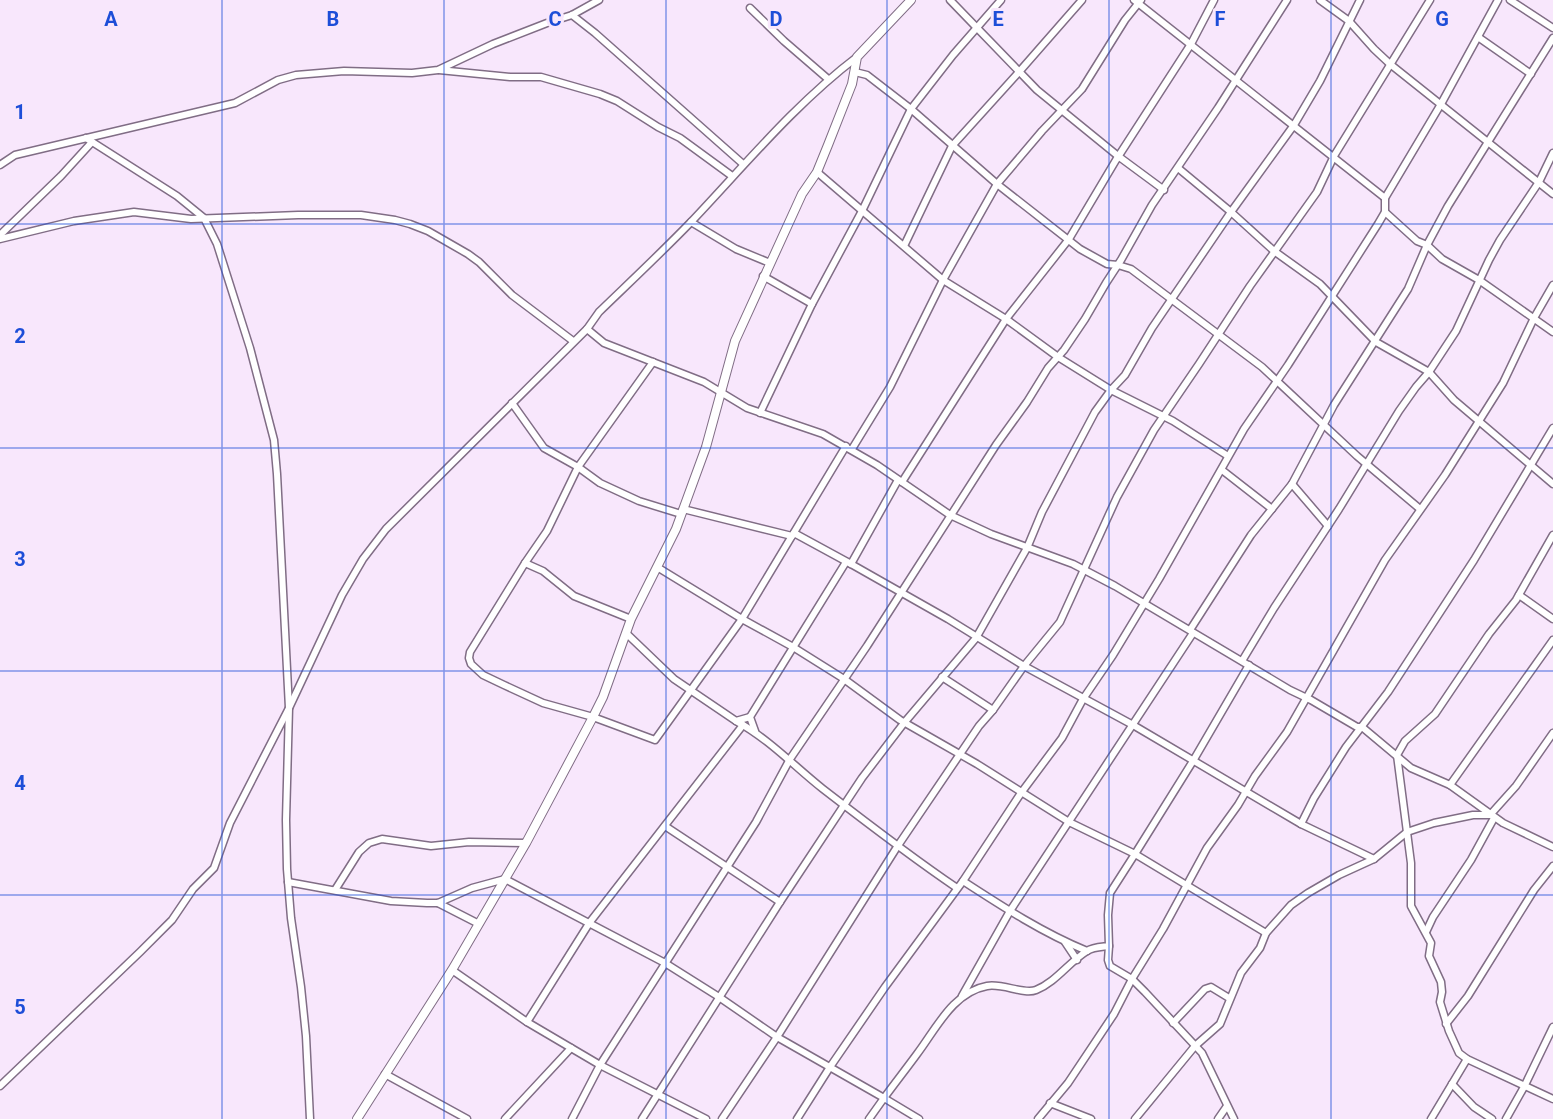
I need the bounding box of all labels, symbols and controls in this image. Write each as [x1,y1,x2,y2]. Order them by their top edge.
text: A [104,7,118,31]
text: B [327,7,339,31]
text: C [548,7,562,31]
text: D [770,7,783,31]
text: E [992,7,1004,31]
text: F [1215,7,1226,31]
text: G [1435,7,1449,31]
text: 1 [14,100,26,124]
text: 2 [14,324,26,348]
text: 3 [14,547,26,571]
text: 4 [14,771,26,795]
text: 5 [14,995,26,1019]

